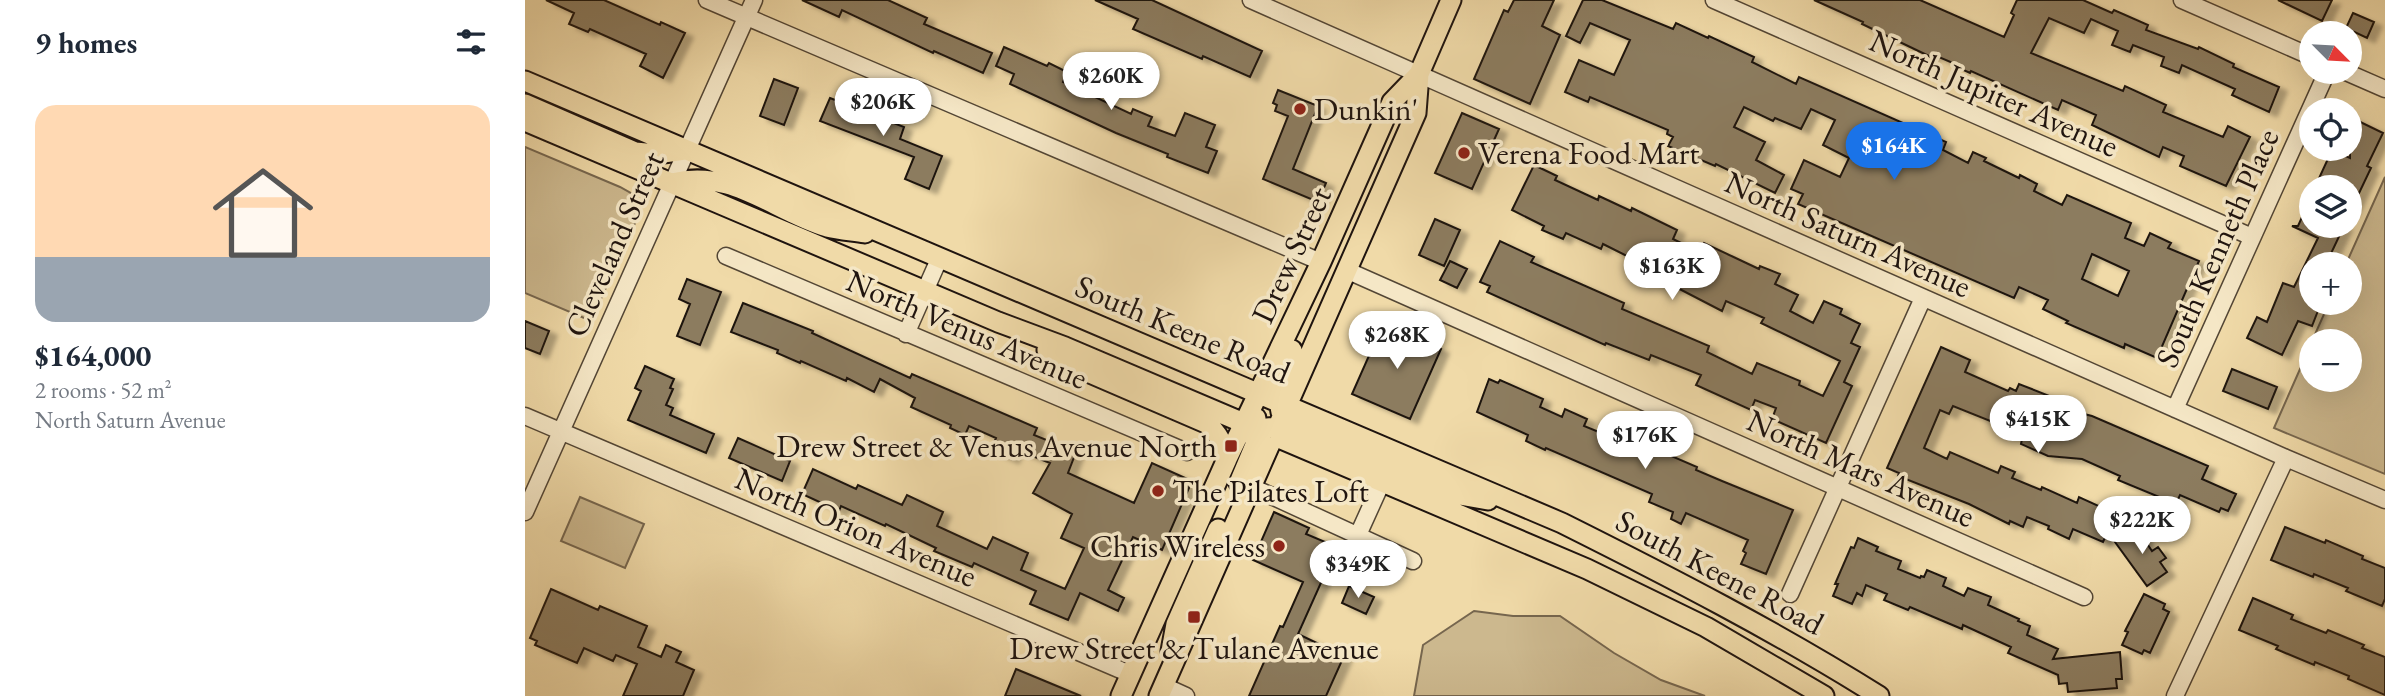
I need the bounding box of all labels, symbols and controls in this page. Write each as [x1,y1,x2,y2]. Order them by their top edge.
street label: North Jupiter Avenue [1863,19,2125,167]
north arrow [2299,21,2363,84]
map controls [2299,21,2362,392]
text: 9 homes [35,23,137,62]
icon: filters [452,23,490,61]
pin: $260K [1062,52,1160,112]
text: $260K [1079,60,1143,90]
pin: $206K [834,78,932,138]
text: $206K [851,86,915,116]
place label: Dunkin' [1314,88,1418,130]
button: locate [2299,98,2362,161]
marker: Dunkin' [1292,101,1308,117]
pin: $164K [1845,122,1943,182]
street label: South Kenneth Place [2146,122,2288,374]
text: $164K [1862,130,1926,160]
place label: Verena Food Mart [1478,132,1699,174]
street label: Cleveland Street [554,145,674,343]
marker: Verena Food Mart [1456,145,1472,161]
icon: home [200,150,326,276]
street label: North Saturn Avenue [1718,161,1978,307]
button: layers [2299,175,2362,238]
street label: Drew Street [1241,180,1341,330]
pin: $163K [1623,243,1721,302]
text: $163K [1640,250,1704,280]
button: + [2299,252,2362,315]
street label: North Venus Avenue [840,259,1094,399]
street label: South Keene Road [1069,265,1298,394]
pin: $268K [1348,312,1446,371]
text: $268K [1365,319,1429,349]
button: − [2299,329,2362,392]
text: $164,000 [35,336,151,375]
text: 2 rooms · 52 m² [35,375,172,405]
pin: $415K [1989,396,2087,455]
street label: North Mars Avenue [1741,399,1981,537]
text: $415K [2006,403,2070,433]
text: North Saturn Avenue [35,405,226,435]
pin: $176K [1596,412,1694,471]
text: $176K [1613,419,1677,449]
place label: Drew Street & Venus Avenue North [776,425,1217,467]
marker: Drew Street & Venus Avenue North [1223,438,1239,454]
street label: North Orion Avenue [729,457,983,597]
place label: The Pilates Loft [1172,470,1369,512]
marker: The Pilates Loft [1150,483,1166,499]
pin: $222K [2093,496,2191,556]
street label: South Keene Road [1609,500,1832,645]
text: $222K [2110,504,2174,534]
place label: Chris Wireless [1090,525,1265,567]
marker: Chris Wireless [1271,538,1287,554]
pin: $349K [1309,540,1407,600]
text: $349K [1326,548,1390,578]
marker: Drew Street & Tulane Avenue [1186,609,1202,625]
place label: Drew Street & Tulane Avenue [1009,627,1379,669]

